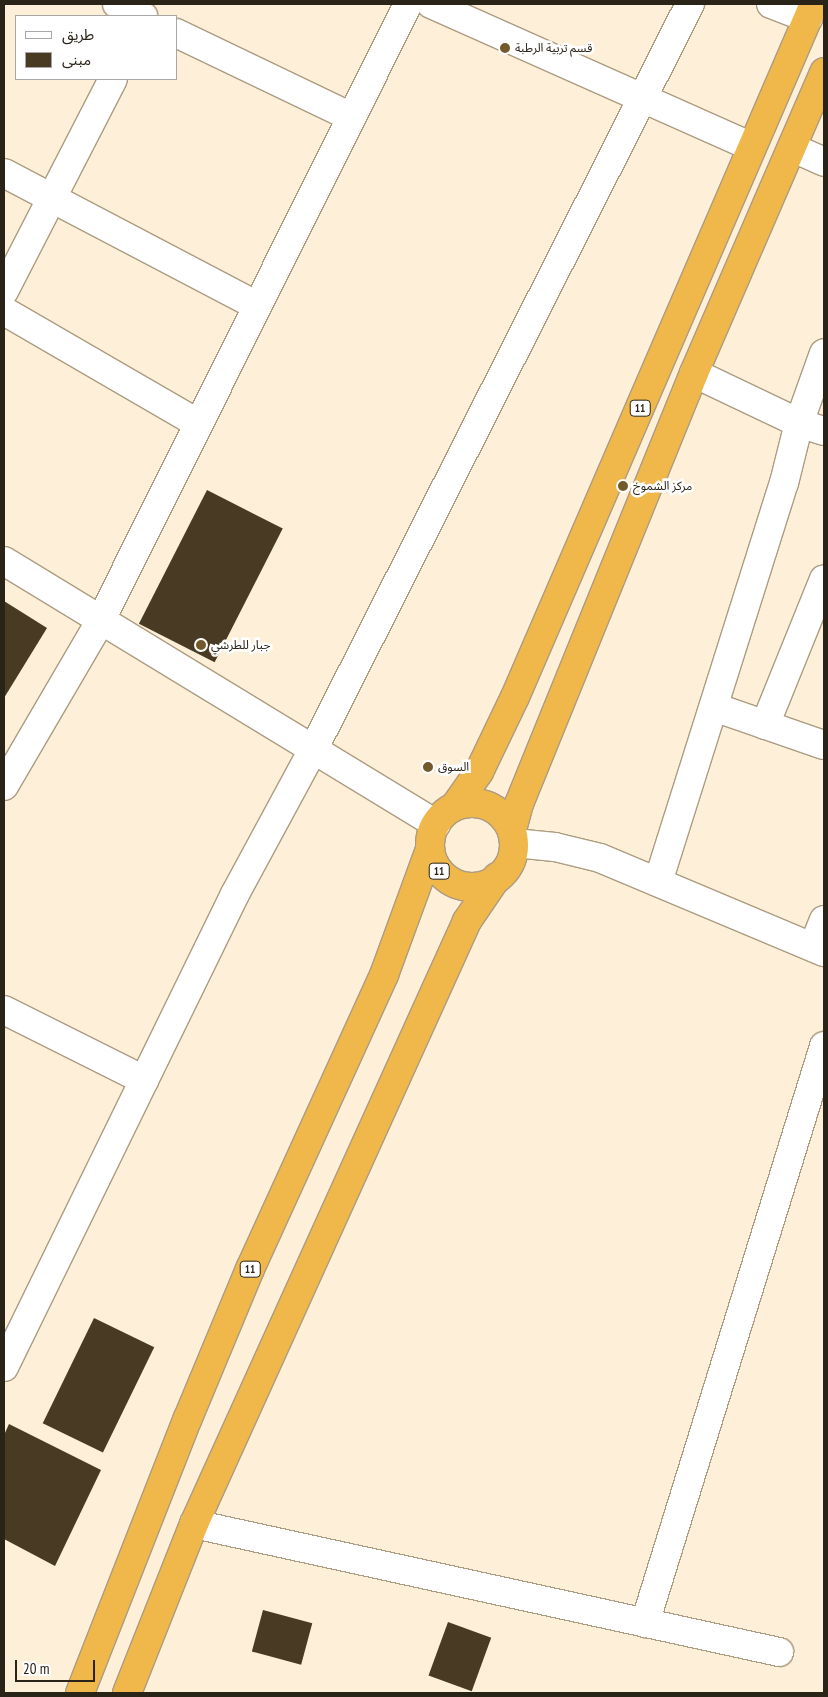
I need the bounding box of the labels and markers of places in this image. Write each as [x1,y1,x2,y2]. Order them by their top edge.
place label: قسم تربية الرطبة [515,41,592,55]
marker: قسم تربية الرطبة [499,42,511,54]
place label: مركز الشموخ [633,479,692,493]
marker: مركز الشموخ [617,480,629,492]
place label: جبار للطرشي [211,638,270,652]
marker: جبار للطرشي [195,639,207,651]
place label: السوق [438,760,469,774]
marker: السوق [422,761,434,773]

